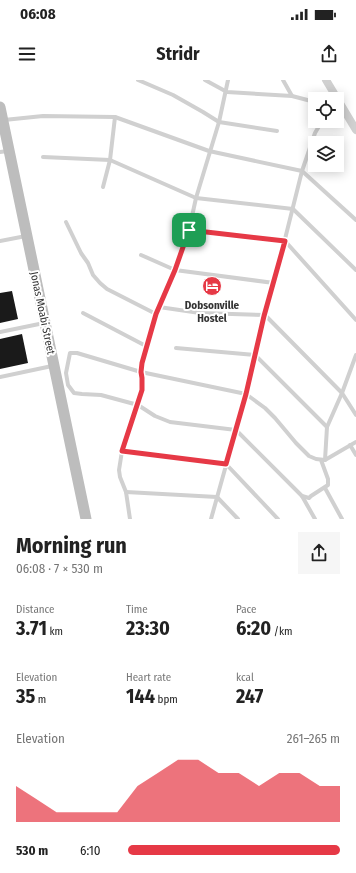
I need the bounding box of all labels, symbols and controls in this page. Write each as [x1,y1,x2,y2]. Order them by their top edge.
text: 06:08 [20,5,56,23]
icon: menu [16,43,38,65]
text: Stridr [156,43,200,65]
icon: share [318,43,340,65]
map controls [308,92,344,172]
button: locate [308,92,344,128]
button: layers [308,136,344,172]
pin [172,213,206,247]
icon: arrive [178,219,200,241]
street label: Jonas Moabi Street [27,271,58,356]
hotel icon: Dobsonville Hostel [201,275,223,297]
place label: Dobsonville Hostel [185,299,240,325]
text: Morning run [16,532,127,559]
button: share [298,532,340,574]
text: 06:08 · 7 × 530 m [16,561,103,576]
text: Distance [16,603,55,616]
text: Time [126,603,148,616]
text: Pace [236,603,257,616]
text: 3.71 [16,616,47,640]
text: 23:30 [126,616,170,640]
text: 6:20 [236,616,271,640]
text: km [47,625,63,638]
text: /km [271,625,293,638]
text: Elevation [16,671,57,684]
text: Heart rate [126,671,171,684]
text: kcal [236,671,254,684]
text: 35 [16,684,35,708]
text: 144 [126,684,155,708]
text: 247 [236,684,263,708]
text: m [35,693,46,706]
text: bpm [155,693,178,706]
text: Elevation [16,731,65,746]
text: 261–265 m [287,731,340,746]
text: 530 m [16,843,48,858]
text: 6:10 [80,843,101,858]

